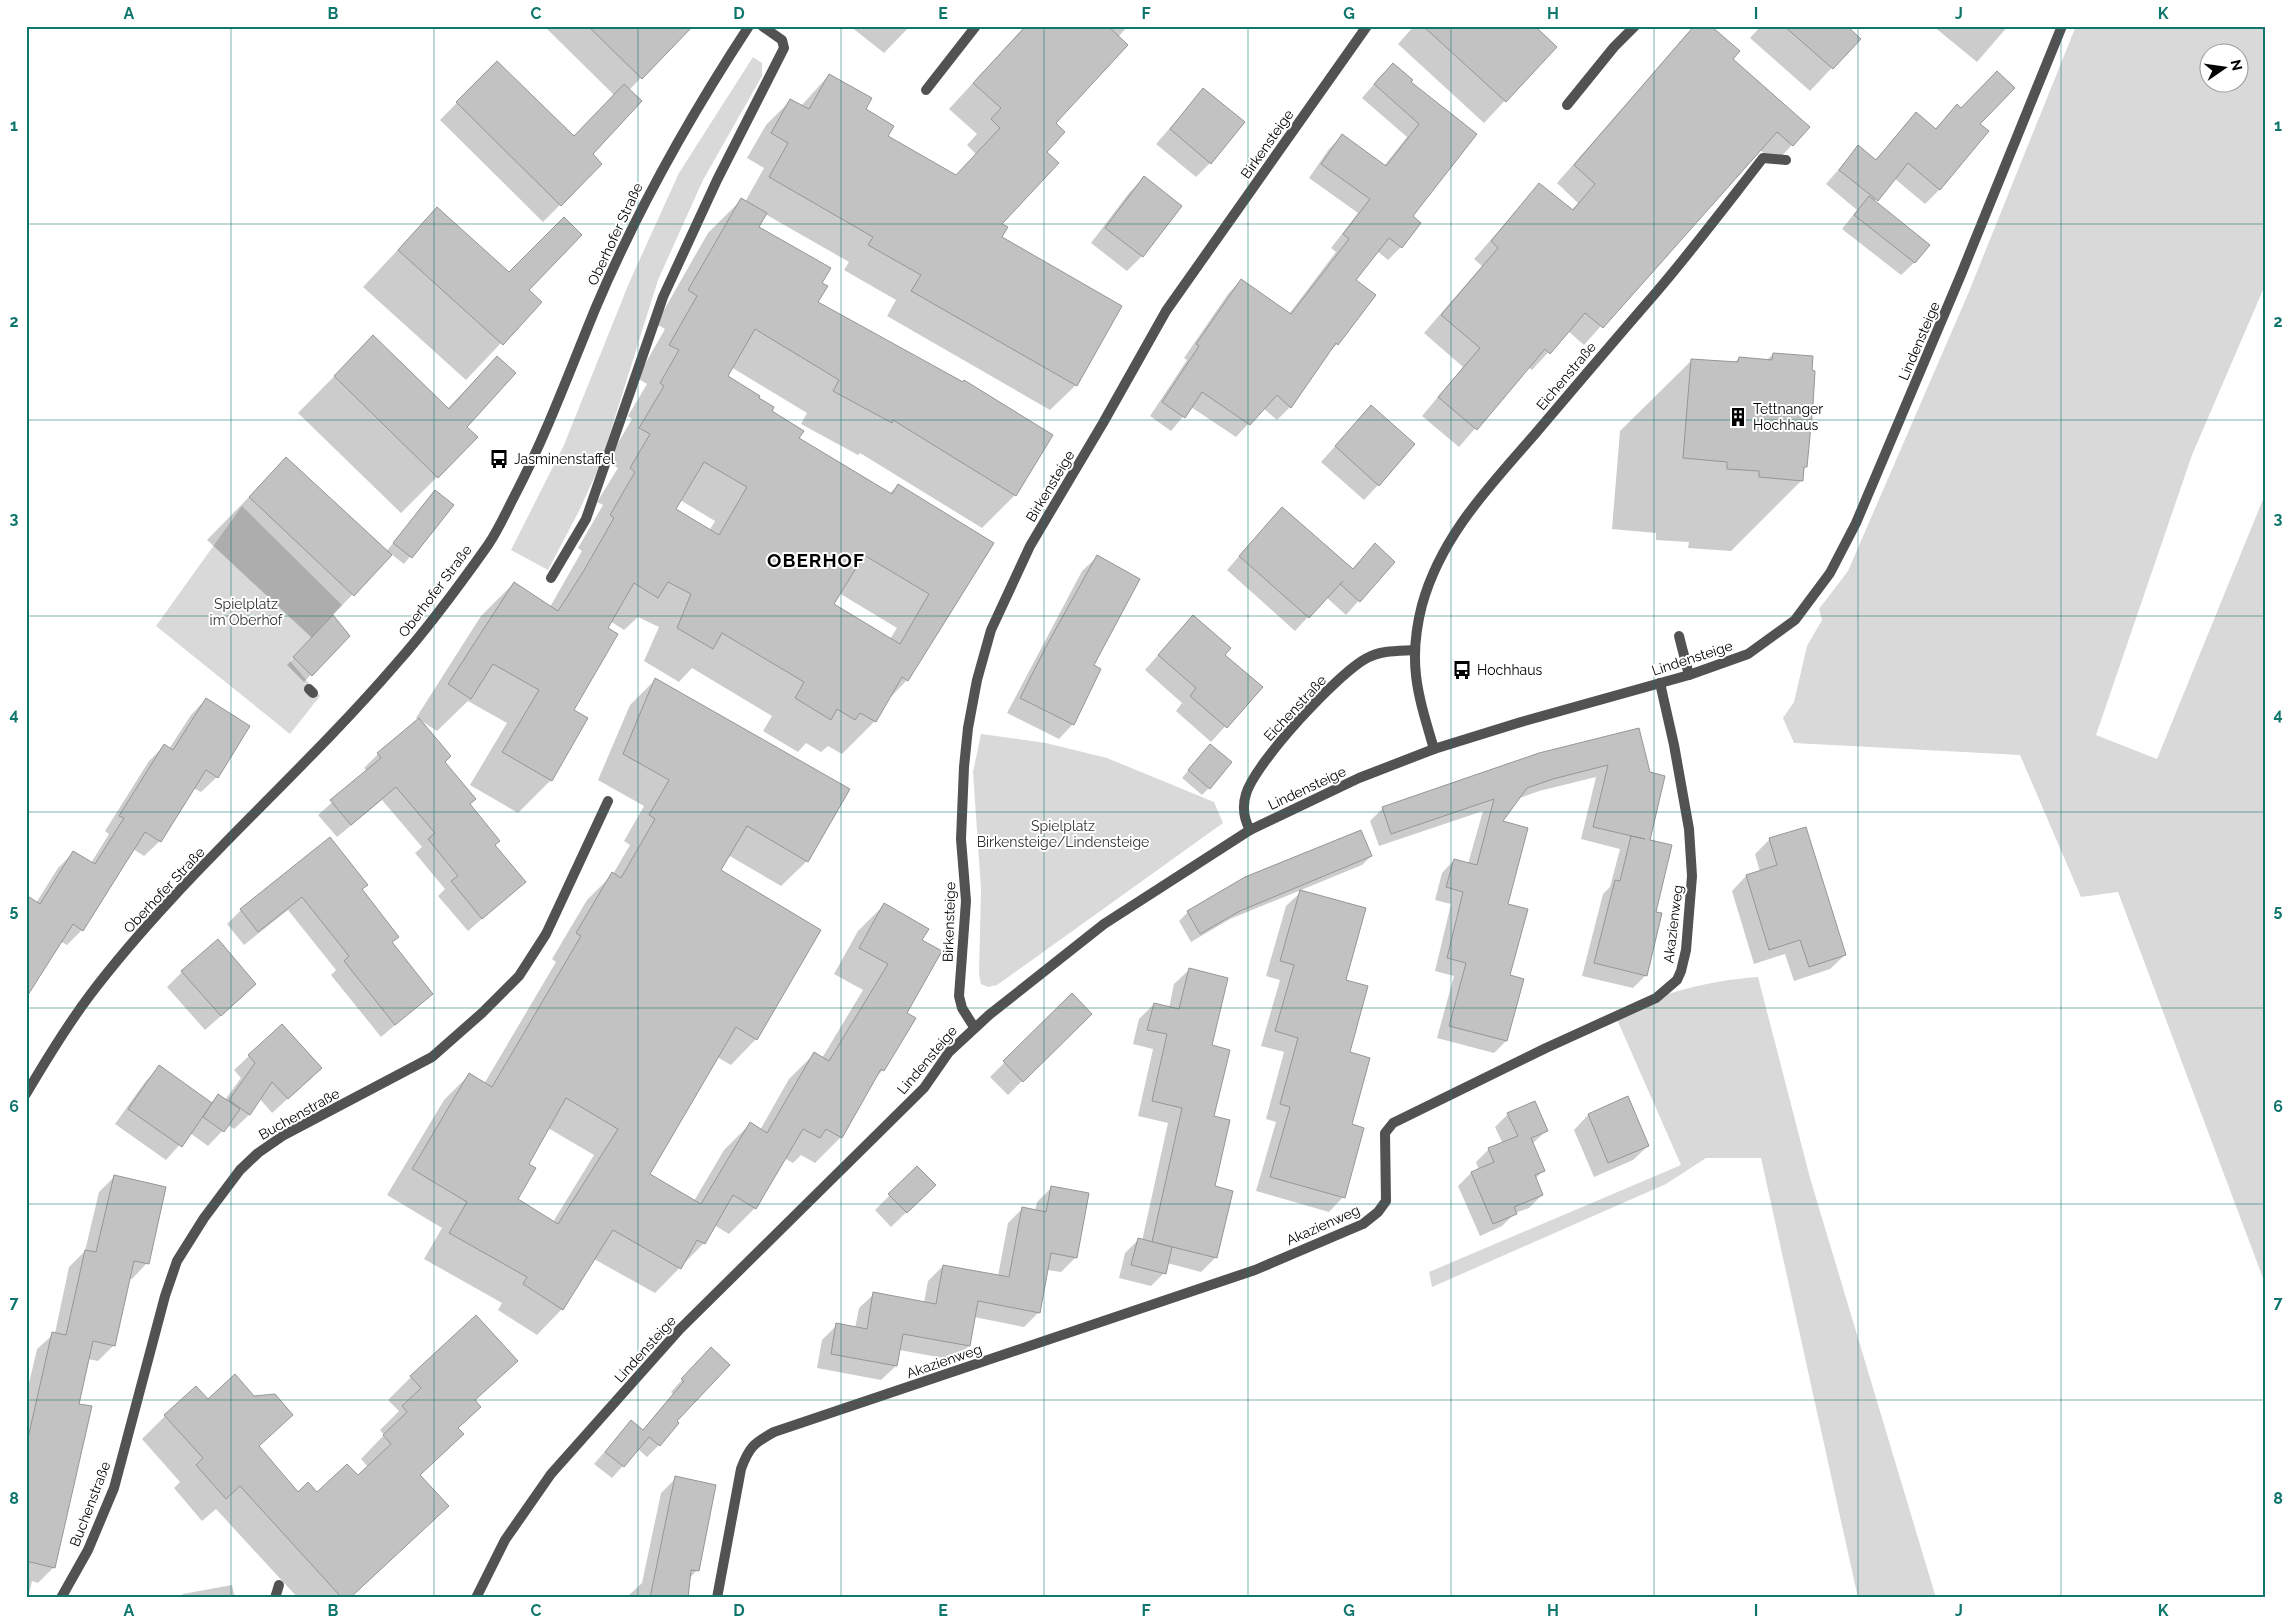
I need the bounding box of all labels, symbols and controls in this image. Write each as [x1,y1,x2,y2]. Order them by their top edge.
text: A [124,4,135,23]
text: B [328,4,339,23]
text: C [531,4,542,23]
text: D [733,4,745,23]
text: E [938,4,948,23]
text: F [1141,4,1151,23]
text: G [1343,4,1355,23]
text: H [1547,4,1559,23]
text: I [1754,4,1758,23]
text: J [1955,4,1963,23]
text: K [2158,4,2169,23]
north arrow [2200,42,2250,92]
text: N [2228,58,2246,72]
street label: Birkensteige [1237,107,1297,181]
text: 1 [10,116,18,135]
text: 1 [2274,116,2282,135]
street label: Oberhofer Straße [584,180,646,288]
street label: Lindensteige [1895,299,1943,383]
text: 2 [9,312,19,331]
text: 2 [2273,312,2283,331]
street label: Eichenstraße [1533,339,1599,413]
place label: Tettnanger Hochhaus [1753,401,1823,433]
building icon: Tettnanger Hochhaus [1727,406,1749,428]
bus stop icon: Jasminenstaffel [488,448,510,470]
street label: Birkensteige [1022,448,1078,524]
place label: Jasminenstaffel [514,451,615,467]
text: 3 [10,509,19,528]
text: 3 [2274,509,2283,528]
street label: Oberhofer Straße [395,542,475,640]
district label: OBERHOF [767,549,865,571]
park label: Spielplatz im Oberhof [210,596,284,628]
street label: Lindensteige [1650,637,1734,679]
bus stop icon: Hochhaus [1451,659,1473,681]
place label: Hochhaus [1477,662,1543,678]
street label: Eichenstraße [1261,672,1329,744]
text: 4 [9,705,19,724]
text: 4 [2273,705,2283,724]
street label: Lindensteige [1266,763,1348,813]
park label: Spielplatz Birkensteige/Lindensteige [977,818,1149,850]
street label: Oberhofer Straße [120,844,208,936]
street label: Birkensteige [940,882,958,962]
street label: Akazienweg [1660,884,1686,964]
text: 5 [10,901,19,920]
text: 5 [2274,901,2283,920]
street label: Lindensteige [894,1023,960,1097]
street label: Buchenstraße [256,1085,342,1143]
text: 6 [9,1097,19,1116]
text: 6 [2273,1097,2283,1116]
street label: Akazienweg [1284,1202,1362,1248]
text: 7 [10,1293,19,1312]
text: 7 [2274,1293,2283,1312]
street label: Lindensteige [611,1312,679,1386]
street label: Akazienweg [904,1341,984,1381]
street label: Buchenstraße [66,1459,114,1549]
text: 8 [9,1489,19,1508]
text: 8 [2273,1489,2283,1508]
text: A [124,1601,135,1620]
text: B [328,1601,339,1620]
text: C [531,1601,542,1620]
text: D [733,1601,745,1620]
text: E [938,1601,948,1620]
text: F [1141,1601,1151,1620]
text: G [1343,1601,1355,1620]
text: H [1547,1601,1559,1620]
text: I [1754,1601,1758,1620]
text: J [1955,1601,1963,1620]
text: K [2158,1601,2169,1620]

